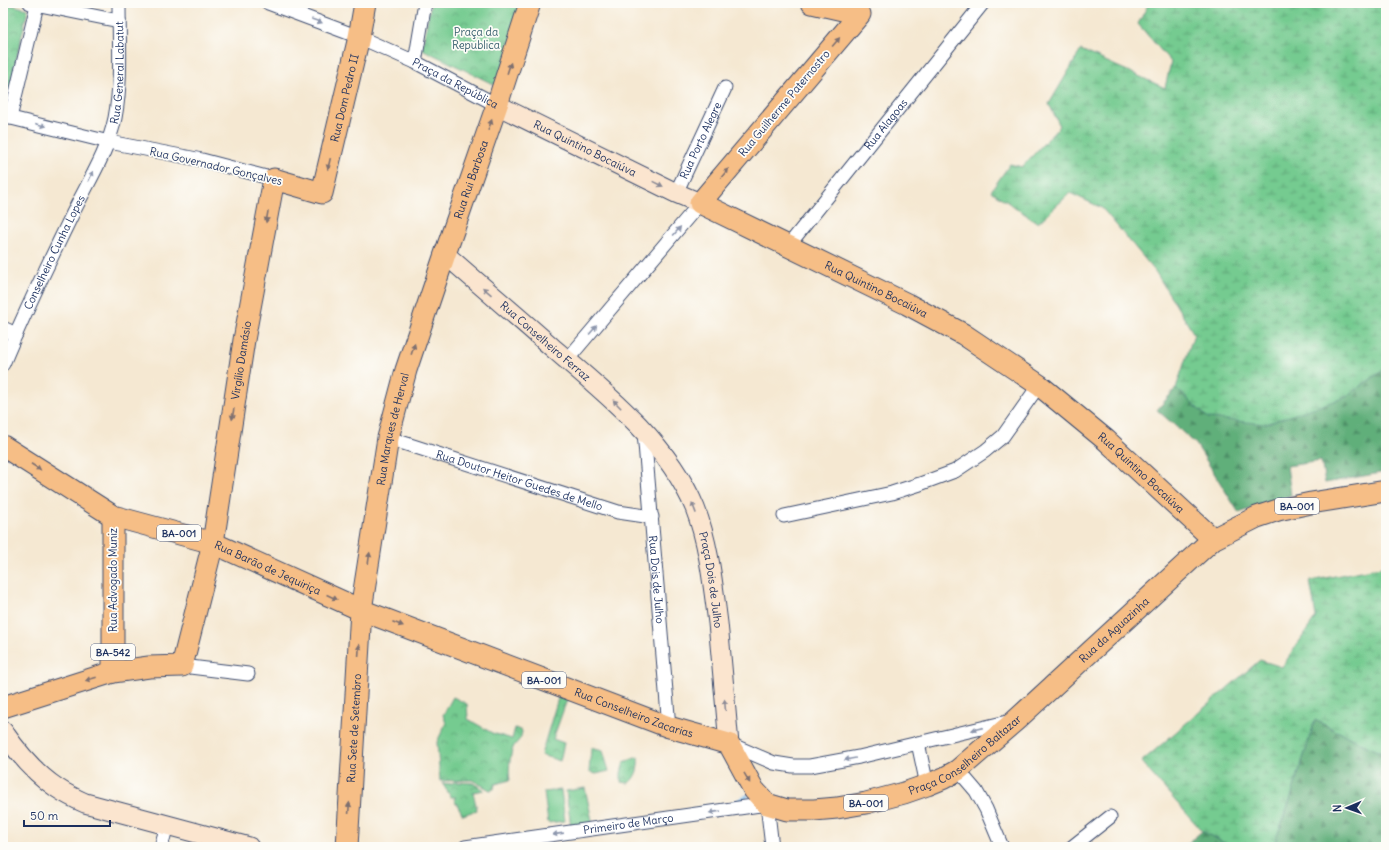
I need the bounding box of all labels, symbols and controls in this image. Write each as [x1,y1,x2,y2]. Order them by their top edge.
one-way arrow [312,19,324,25]
street label: Rua General Labatut [107,21,127,125]
park label: Praça da Republica [452,25,500,52]
one-way arrow [832,36,841,47]
street label: Rua Guilherme Paternostro [735,47,833,159]
street label: Rua Dom Pedro II [327,52,362,143]
street label: Praça da República [410,55,501,111]
one-way arrow [506,62,512,74]
street label: Rua Alagoas [861,96,910,153]
street label: Rua Porto Alegre [677,100,725,181]
street label: Rua Quintino Bocaiúva [531,117,639,179]
one-way arrow [487,119,493,131]
one-way arrow [35,122,47,128]
street label: Rua Rui Barbosa [451,138,491,221]
street label: Rua Governador Gonçalves [148,144,284,188]
one-way arrow [326,158,332,170]
one-way arrow [721,168,730,178]
one-way arrow [88,171,94,182]
one-way arrow [652,181,663,187]
street label: Conselheiro Cunha Lopes [21,193,88,312]
one-way arrow [264,211,270,223]
one-way arrow [672,226,681,236]
street label: Rua Quintino Bocaiúva [823,258,930,321]
one-way arrow [483,287,492,296]
street label: Rua Conselheiro Ferraz [497,298,594,384]
street label: Virgílio Damásio [228,320,254,401]
one-way arrow [588,325,597,335]
one-way arrow [410,342,416,354]
street label: Rua Marques de Herval [374,371,412,487]
one-way arrow [612,399,622,409]
one-way arrow [230,408,236,420]
street label: Rua Quintino Bocaiúva [1095,429,1187,516]
street label: Rua Doutor Heitor Guedes de Mello [434,447,604,514]
one-way arrow [30,463,42,470]
road number: BA-001 [1275,498,1319,514]
one-way arrow [691,501,697,513]
road number: BA-001 [157,525,201,541]
street label: Rua Advogado Muniz [106,528,120,632]
street label: Praça Dois de Julho [696,530,725,629]
street label: Rua Dois de Julho [646,535,667,624]
street label: Rua Barão de Jequiriça [212,538,323,598]
one-way arrow [366,551,372,564]
one-way arrow [327,594,338,600]
street label: Rua da Aguazinha [1076,594,1152,666]
one-way arrow [392,621,404,627]
road number: BA-542 [91,644,135,660]
one-way arrow [355,644,362,656]
road number: BA-001 [522,672,566,688]
street label: Rua Sete de Setembro [344,673,364,783]
one-way arrow [85,676,97,682]
street label: Rua Conselheiro Zacarias [572,685,695,741]
one-way arrow [722,699,729,711]
street label: Praça Conselheiro Baltazar [907,712,1024,798]
one-way arrow [970,727,983,733]
one-way arrow [844,756,856,762]
one-way arrow [744,772,751,784]
north arrow [1327,788,1367,828]
road number: BA-001 [844,795,888,811]
one-way arrow [346,801,352,814]
scale bar [24,802,110,828]
text: N [1330,804,1344,812]
text: 50 m [30,808,59,823]
one-way arrow [709,809,721,815]
street label: Primeiro de Março [582,810,674,837]
one-way arrow [552,831,564,837]

